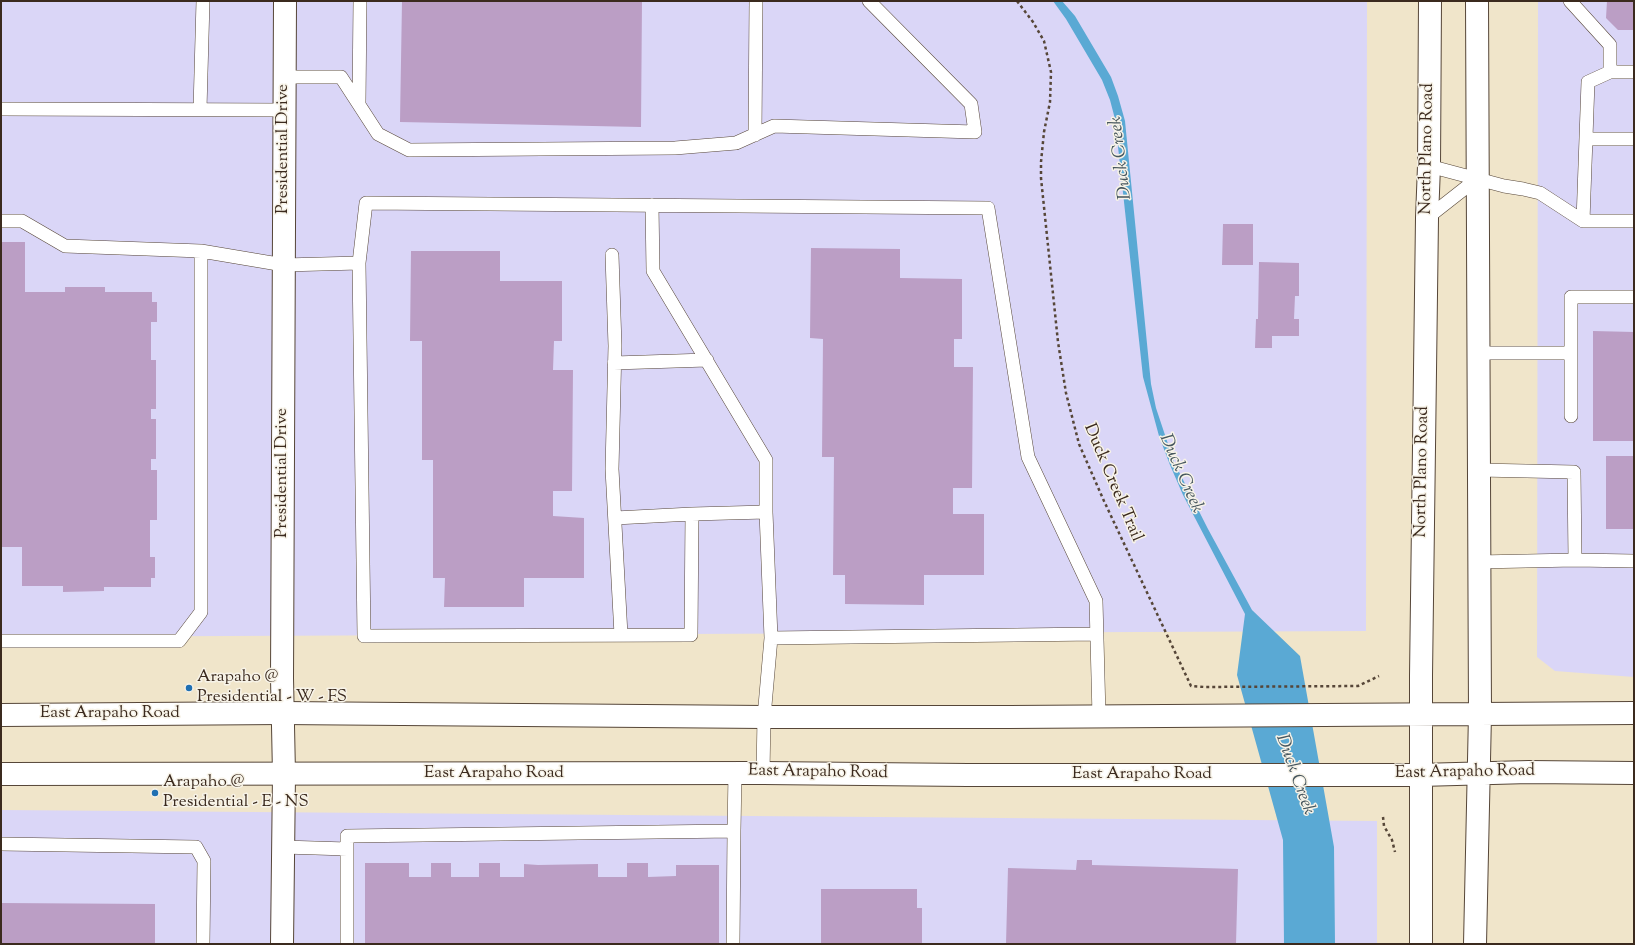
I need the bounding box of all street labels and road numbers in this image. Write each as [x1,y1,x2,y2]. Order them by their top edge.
street label: North Plano Road [1417,83,1439,215]
street label: Presidential Drive [274,84,294,214]
street label: North Plano Road [1412,406,1434,538]
street label: Presidential Drive [273,408,293,538]
street label: Duck Creek Trail [1078,421,1146,545]
street label: East Arapaho Road [40,704,180,724]
street label: East Arapaho Road [748,762,888,784]
street label: East Arapaho Road [1395,762,1535,784]
street label: East Arapaho Road [424,764,564,784]
street label: East Arapaho Road [1072,765,1212,785]

